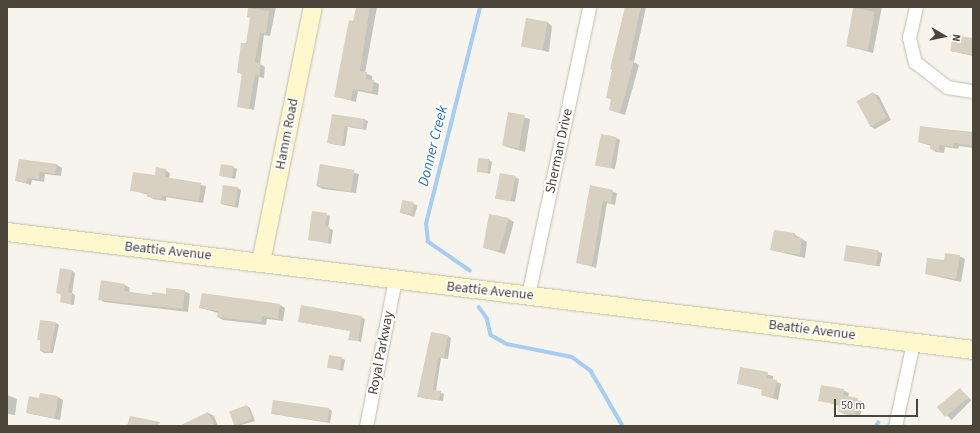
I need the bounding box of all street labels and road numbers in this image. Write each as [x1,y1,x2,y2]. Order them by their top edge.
street label: Hamm Road [272,97,302,171]
street label: Sherman Drive [542,107,576,195]
street label: Beattie Avenue [124,238,212,264]
street label: Beattie Avenue [446,278,534,304]
street label: Royal Parkway [365,310,397,396]
street label: Beattie Avenue [768,316,856,344]

